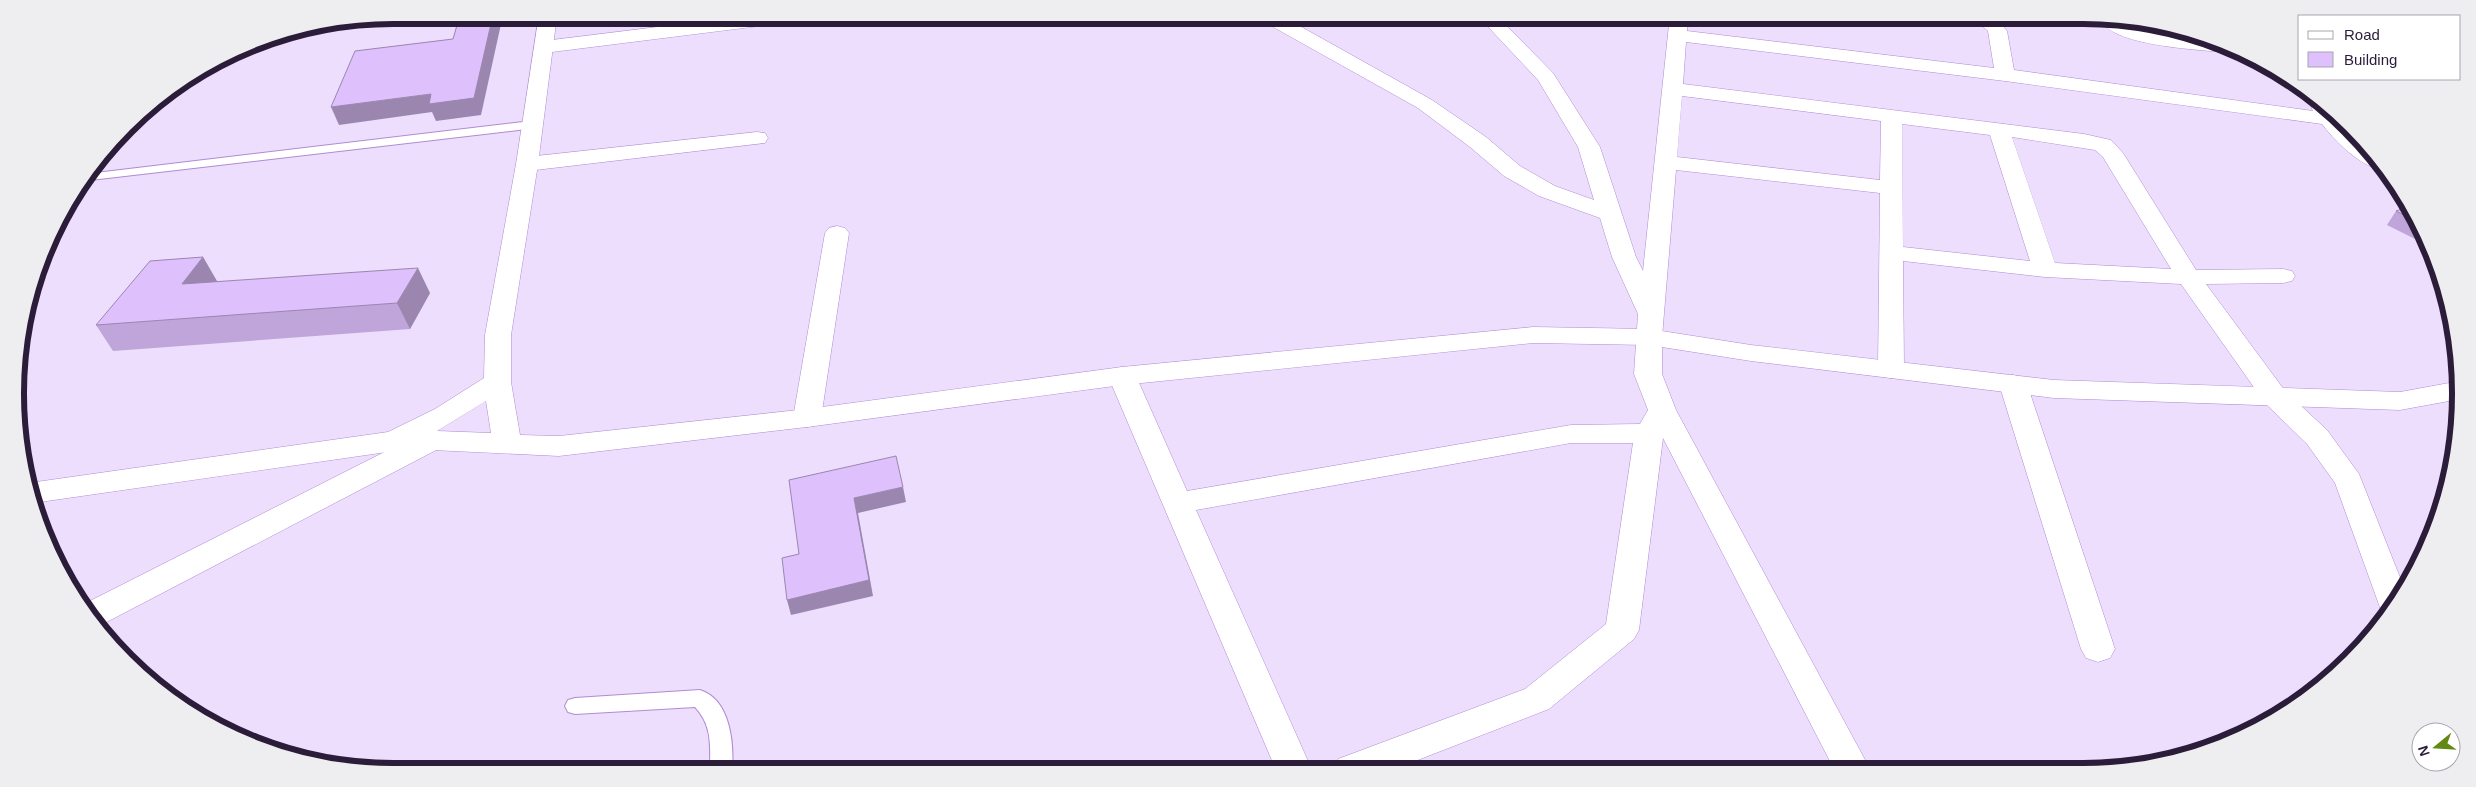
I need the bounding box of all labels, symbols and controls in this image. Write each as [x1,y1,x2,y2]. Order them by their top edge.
legend [2298,15,2461,80]
text: Road [2344,26,2380,43]
text: Building [2344,51,2397,68]
north arrow [2411,722,2461,772]
text: N [2414,744,2433,758]

